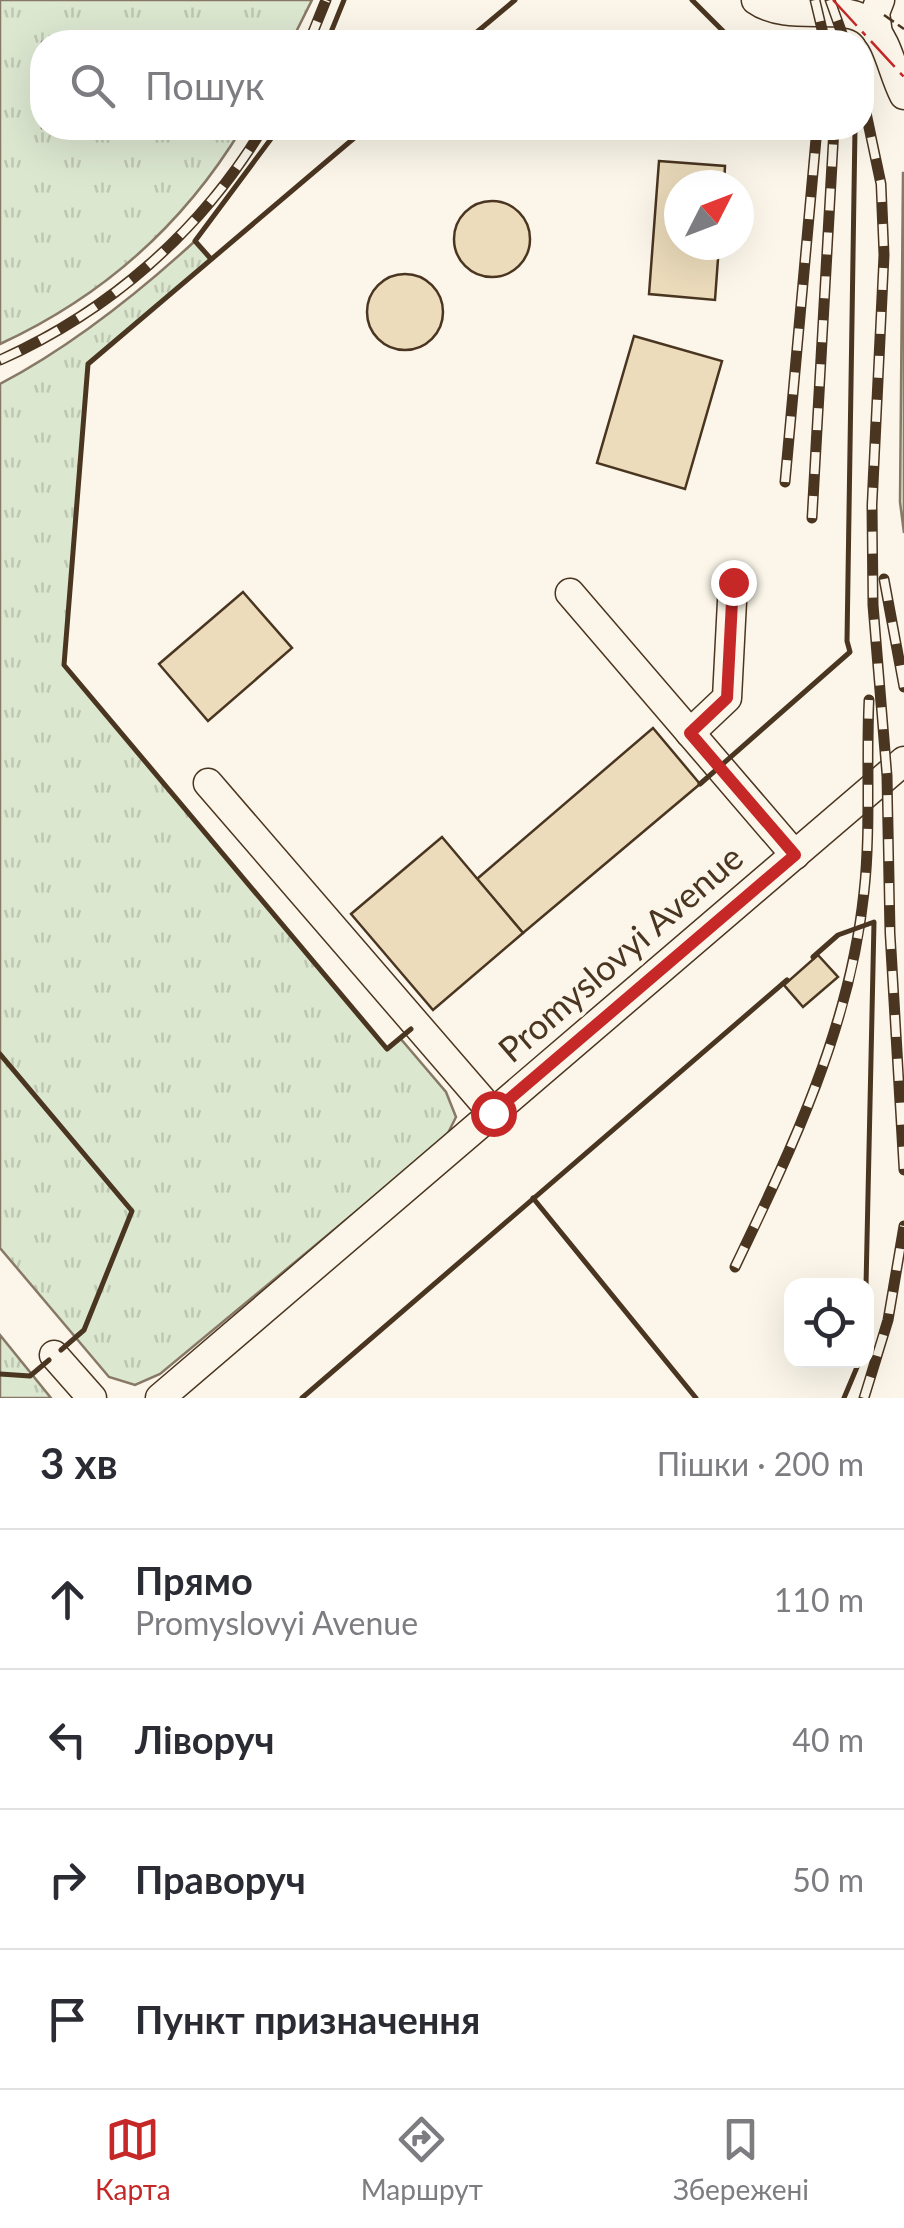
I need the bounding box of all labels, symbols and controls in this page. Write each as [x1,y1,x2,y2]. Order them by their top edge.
search box [30,30,874,140]
icon: search [65,58,120,113]
text: Пошук [145,62,264,108]
north arrow [664,170,754,260]
route end [711,560,757,606]
street label: Promyslovyi Avenue [489,835,750,1070]
route start [471,1091,517,1137]
map controls [784,1278,874,1368]
button: locate [784,1278,874,1368]
text: 3 хв [40,1438,118,1488]
text: Пішки · 200 m [657,1444,864,1483]
text: Прямо [135,1557,253,1603]
icon: ahead [40,1572,95,1627]
text: 110 m [774,1580,864,1619]
text: Promyslovyi Avenue [135,1603,418,1642]
icon: left [40,1712,95,1767]
text: Ліворуч [135,1716,275,1762]
text: 40 m [792,1720,864,1759]
icon: right [40,1852,95,1907]
text: Праворуч [135,1856,306,1902]
text: 50 m [792,1860,864,1899]
icon: arrive [40,1992,95,2047]
text: Пункт призначення [135,1996,480,2042]
tab: Карта [95,2112,171,2206]
tab: Маршрут [361,2112,483,2206]
tab: Збережені [673,2112,809,2206]

